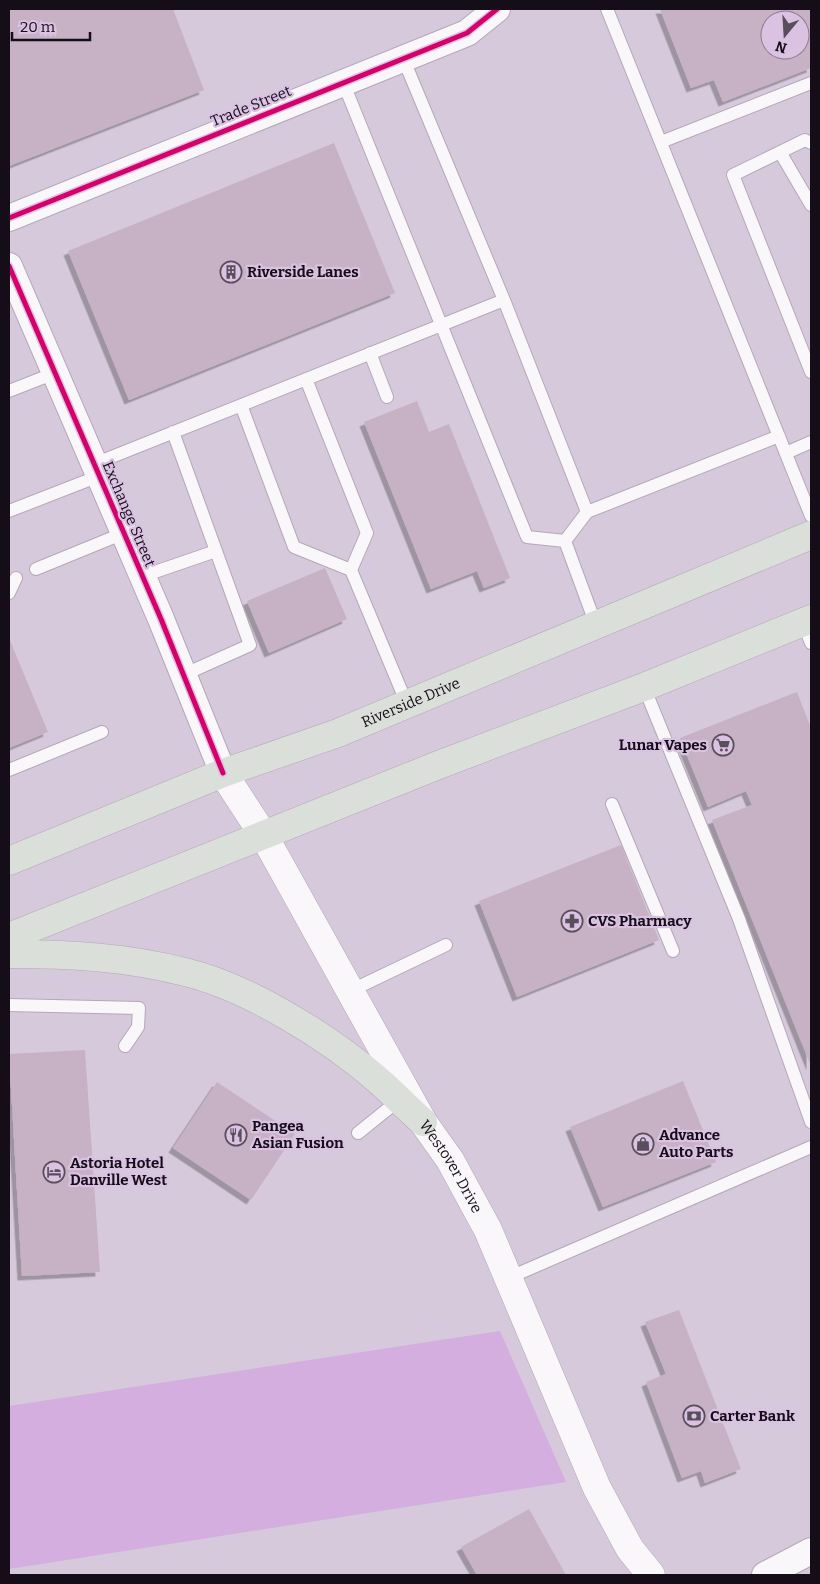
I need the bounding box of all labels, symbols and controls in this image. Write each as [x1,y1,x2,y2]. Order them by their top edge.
scale bar [12,10,90,42]
north arrow [760,10,810,60]
text: 20 m [20,18,56,36]
text: N [773,37,789,57]
street label: Trade Street [208,81,294,130]
building icon: Riverside Lanes [219,260,243,284]
place label: Riverside Lanes [247,263,359,281]
street label: Exchange Street [99,459,160,570]
street label: Riverside Drive [359,674,463,731]
supermarket icon: Lunar Vapes [711,733,735,757]
place label: Lunar Vapes [619,736,707,754]
pharmacy icon: CVS Pharmacy [560,909,584,933]
place label: CVS Pharmacy [588,912,692,930]
place label: Pangea Asian Fusion [252,1117,344,1152]
street label: Westover Drive [416,1117,486,1216]
restaurant icon: Pangea Asian Fusion [224,1123,248,1147]
place label: Advance Auto Parts [659,1126,733,1161]
shop icon: Advance Auto Parts [631,1132,655,1156]
place label: Astoria Hotel Danville West [70,1154,167,1189]
hotel icon: Astoria Hotel Danville West [42,1160,66,1184]
bank icon: Carter Bank [682,1404,706,1428]
place label: Carter Bank [710,1407,795,1425]

